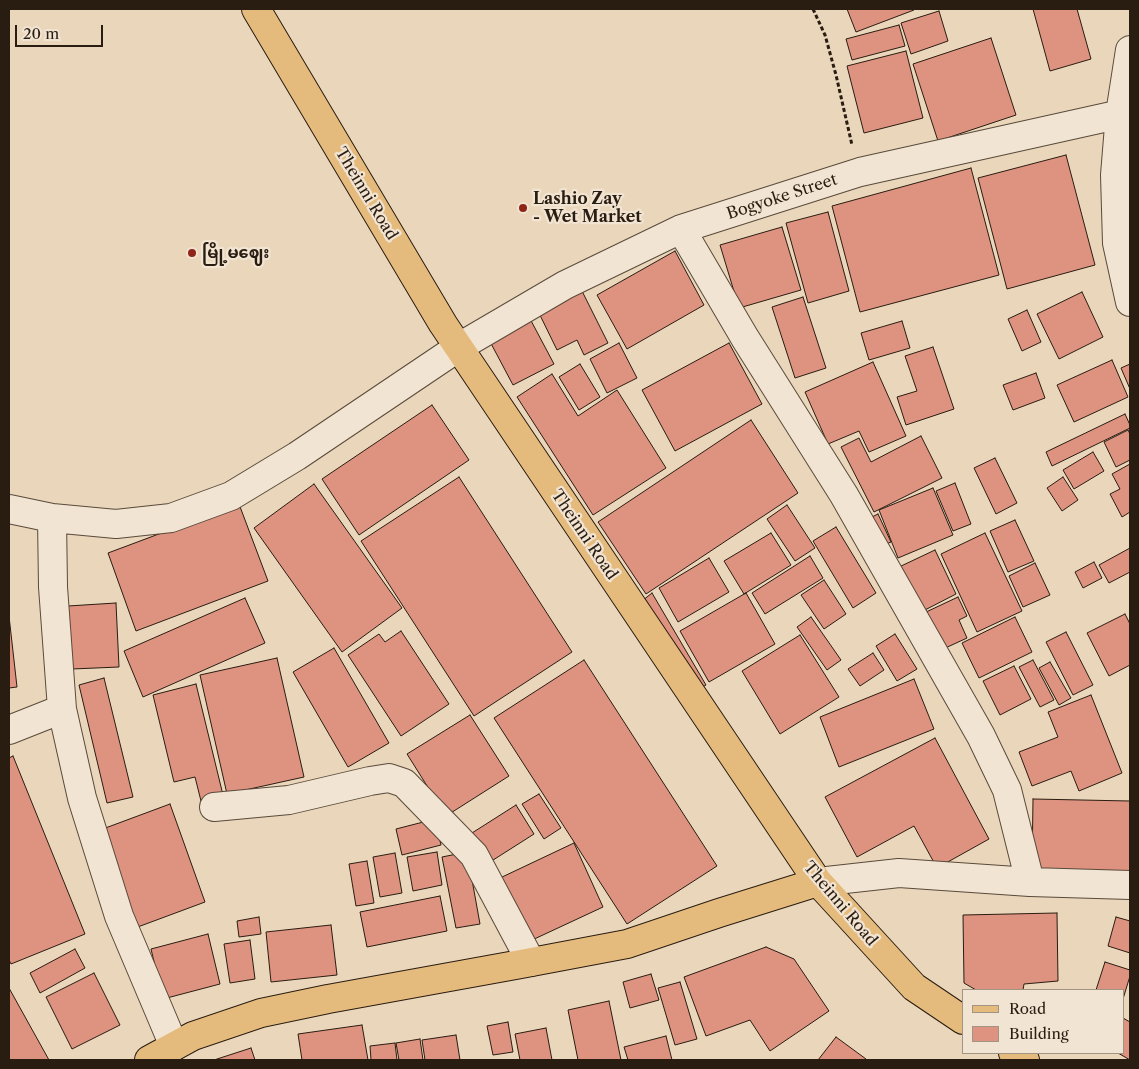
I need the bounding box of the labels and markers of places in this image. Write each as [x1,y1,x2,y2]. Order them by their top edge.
place label: Lashio Zay - Wet Market [533,189,642,227]
marker: Lashio Zay - Wet Market [517,202,529,214]
place label: မြို့မဈေး [202,243,269,263]
marker: မြို့မဈေး [186,247,198,259]

